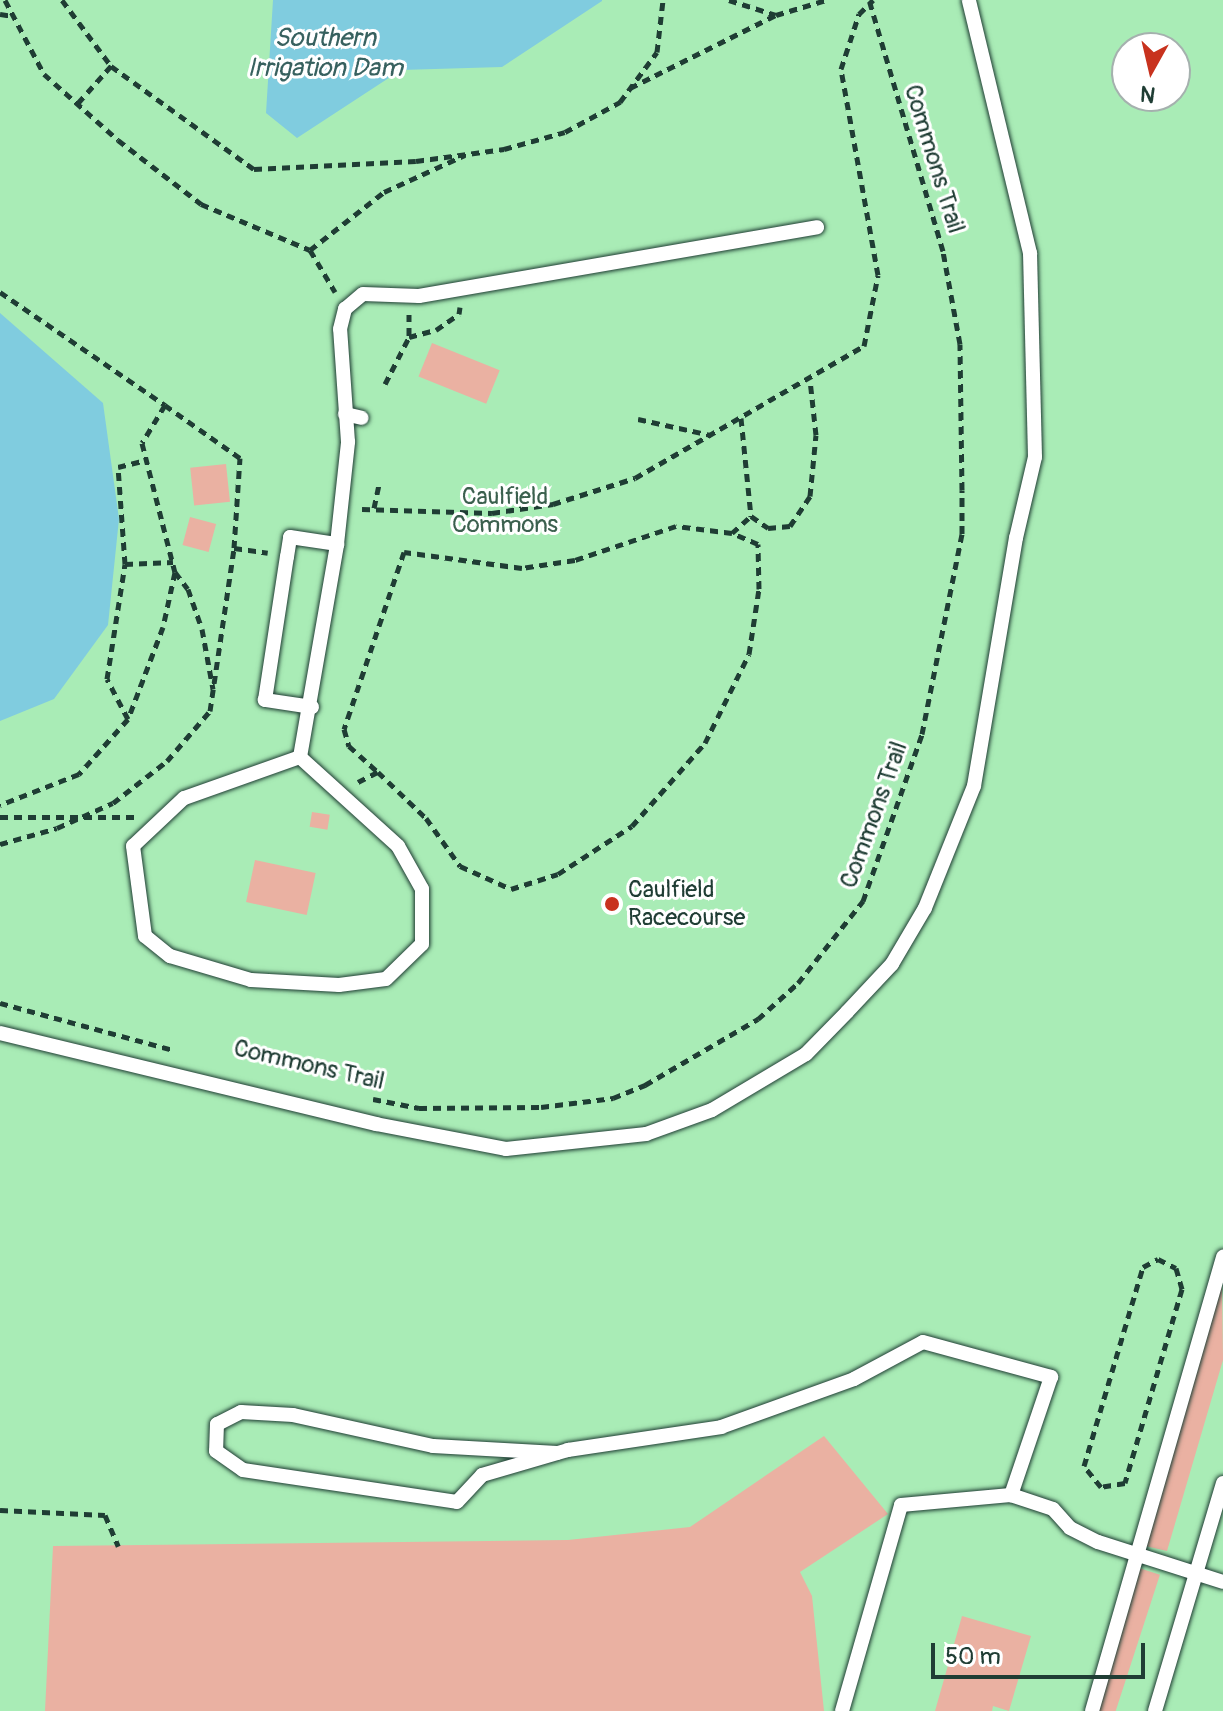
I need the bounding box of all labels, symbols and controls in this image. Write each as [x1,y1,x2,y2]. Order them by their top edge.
water label: Southern Irrigation Dam [247,23,403,84]
north arrow [1111,32,1191,112]
text: N [1139,79,1157,109]
street label: Commons Trail [898,81,970,237]
park label: Caulfield Commons [452,483,558,539]
street label: Commons Trail [834,738,914,892]
place label: Caulfield Racecourse [628,876,745,932]
marker: Caulfield Racecourse [603,895,621,913]
street label: Commons Trail [231,1034,387,1096]
scale bar [935,1627,1149,1677]
text: 50 m [945,1642,1001,1671]

